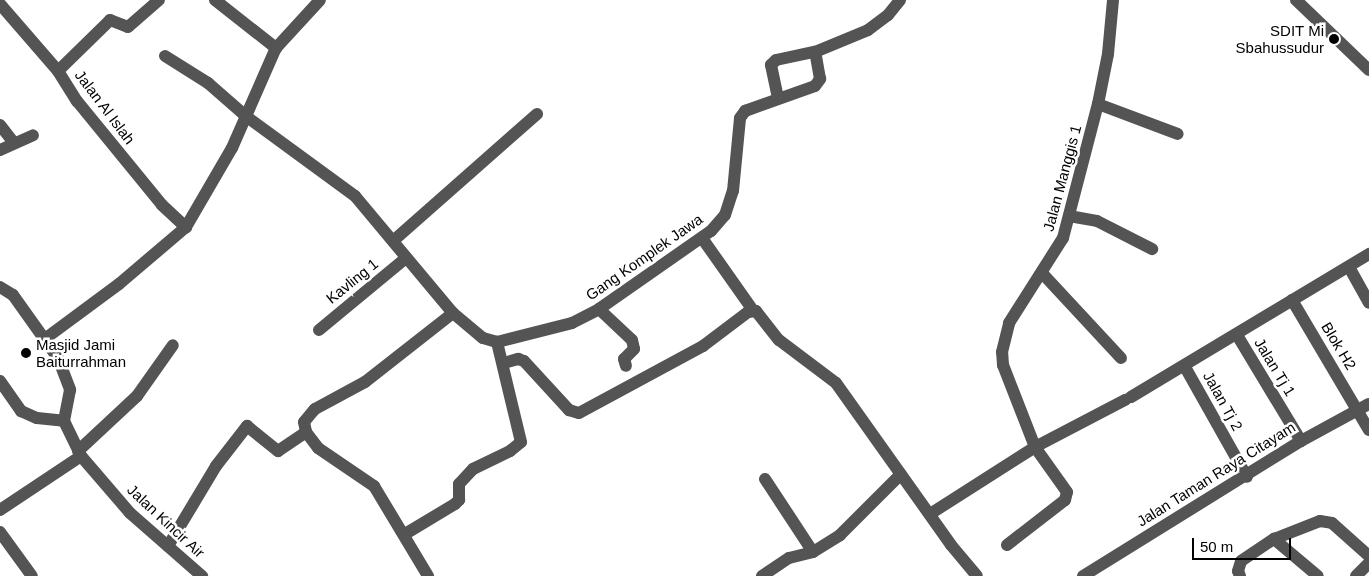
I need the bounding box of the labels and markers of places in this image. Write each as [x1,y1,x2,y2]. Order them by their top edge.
place label: SDIT Mi Sbahussudur [1236,21,1324,56]
marker: SDIT Mi Sbahussudur [1328,33,1340,45]
place label: Masjid Jami Baiturrahman [36,335,126,370]
marker: Masjid Jami Baiturrahman [20,347,32,359]

